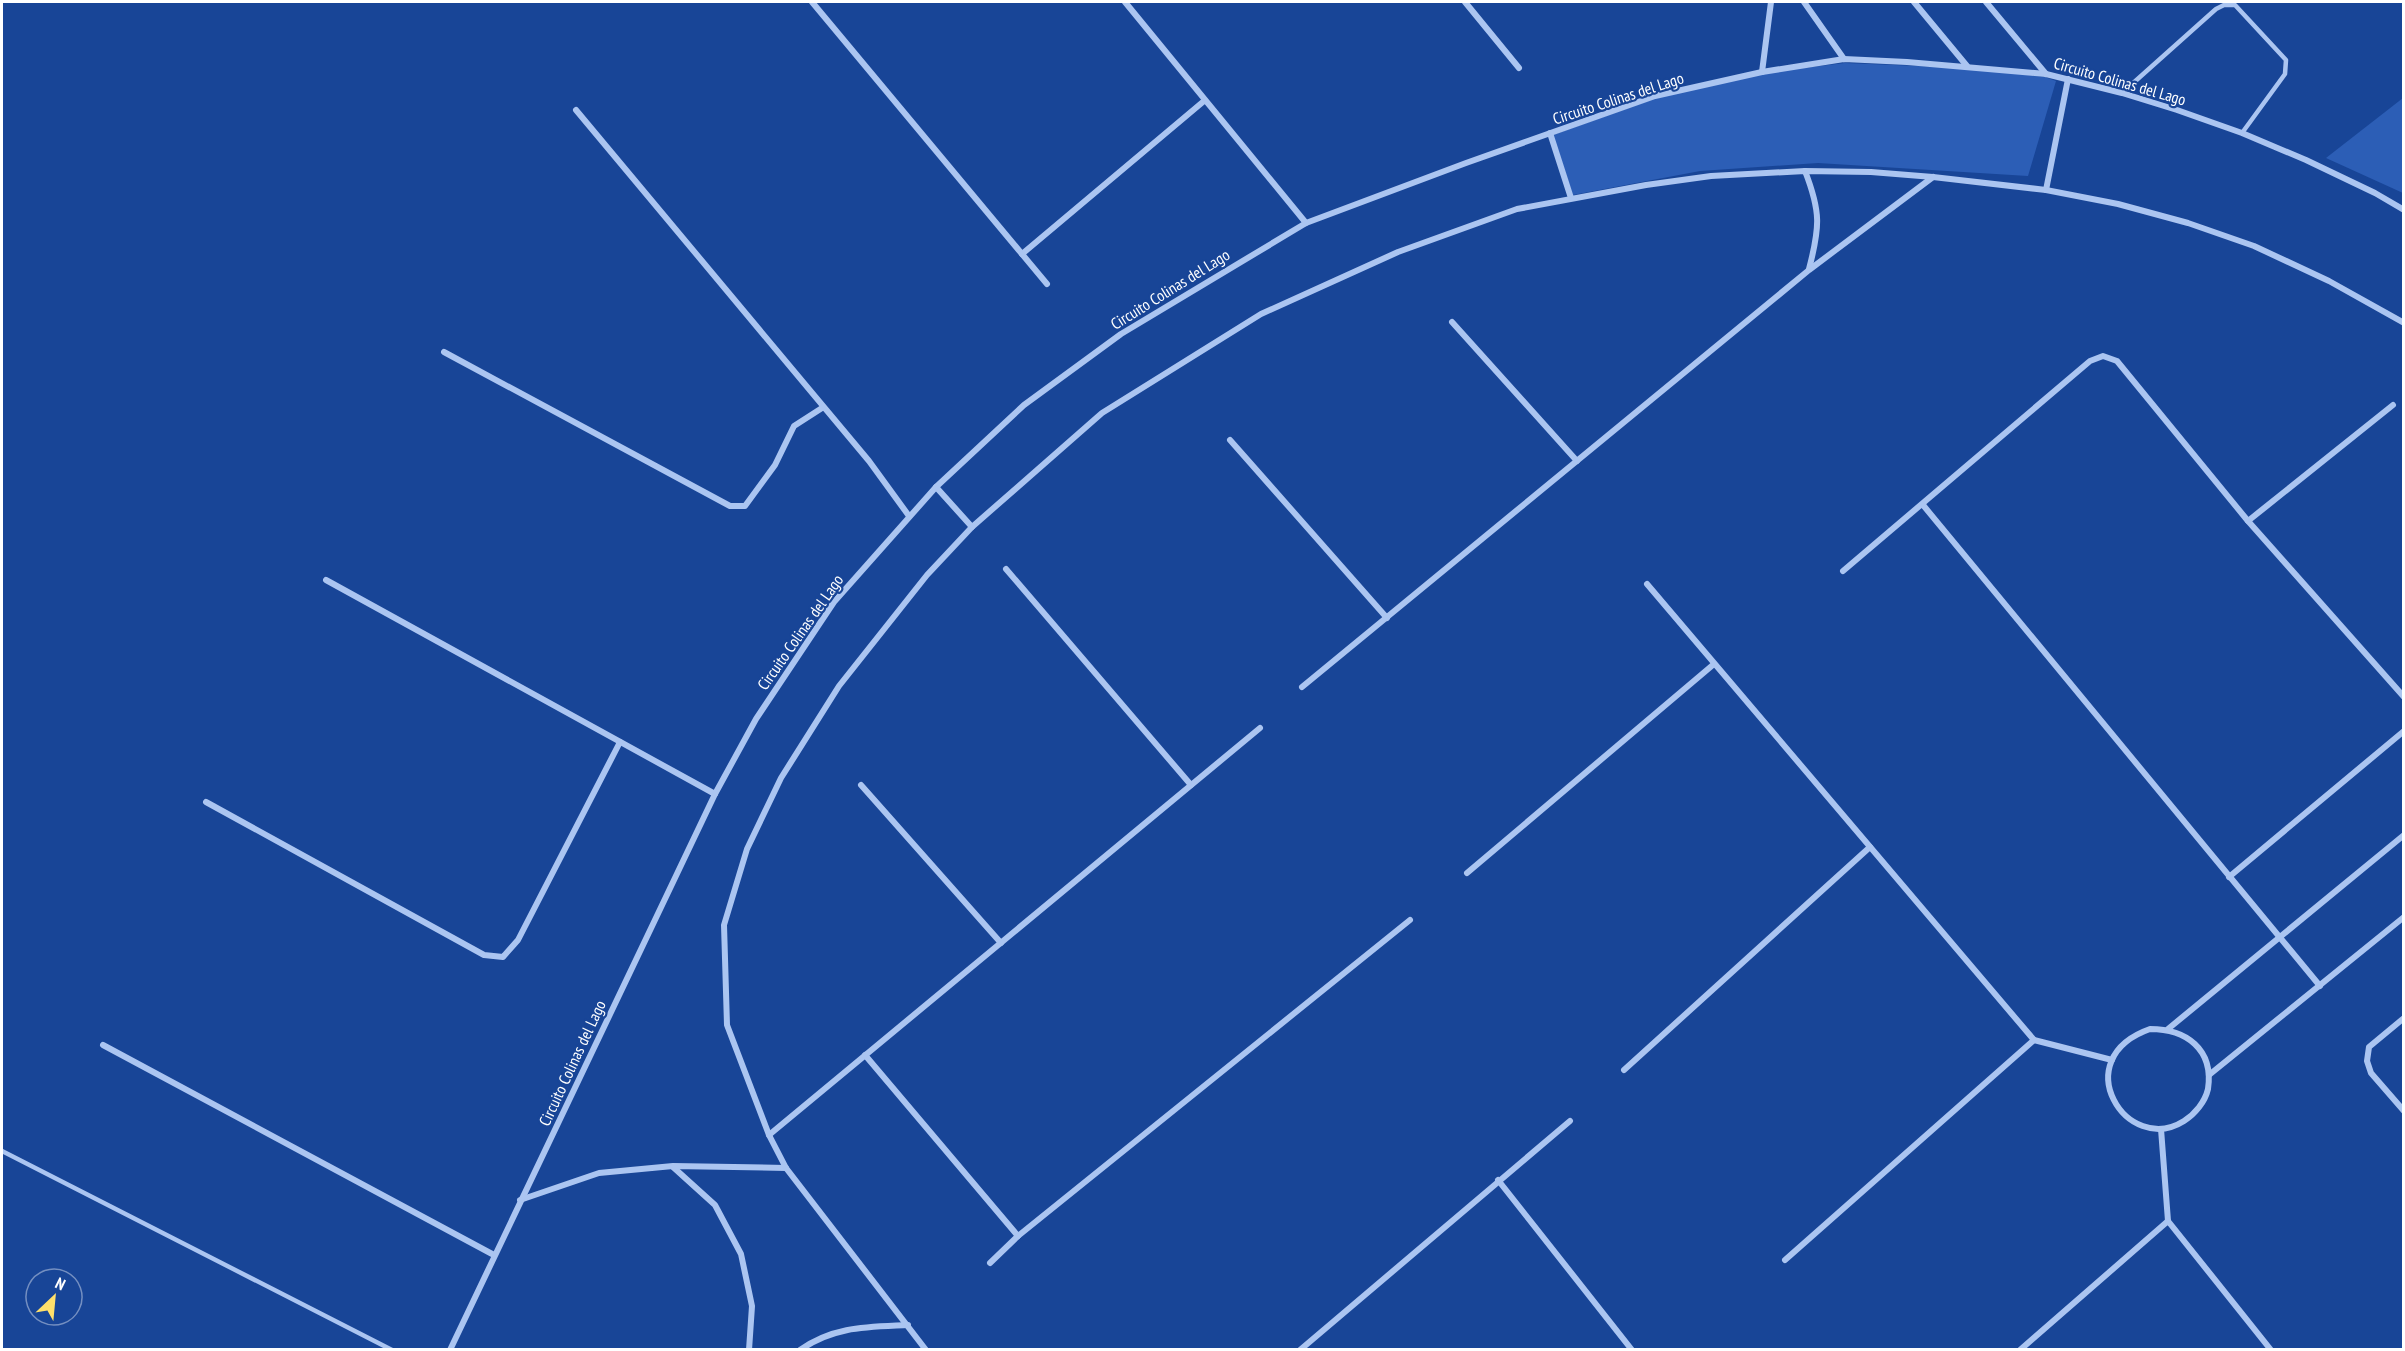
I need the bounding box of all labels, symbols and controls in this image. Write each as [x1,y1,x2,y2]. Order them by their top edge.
street label: Circuito Colinas del Lago [2052,53,2188,109]
street label: Circuito Colinas del Lago [1550,67,1686,129]
street label: Circuito Colinas del Lago [1107,244,1233,334]
street label: Circuito Colinas del Lago [753,570,847,694]
street label: Circuito Colinas del Lago [534,997,610,1129]
north arrow [24,1267,84,1327]
text: N [52,1273,69,1294]

